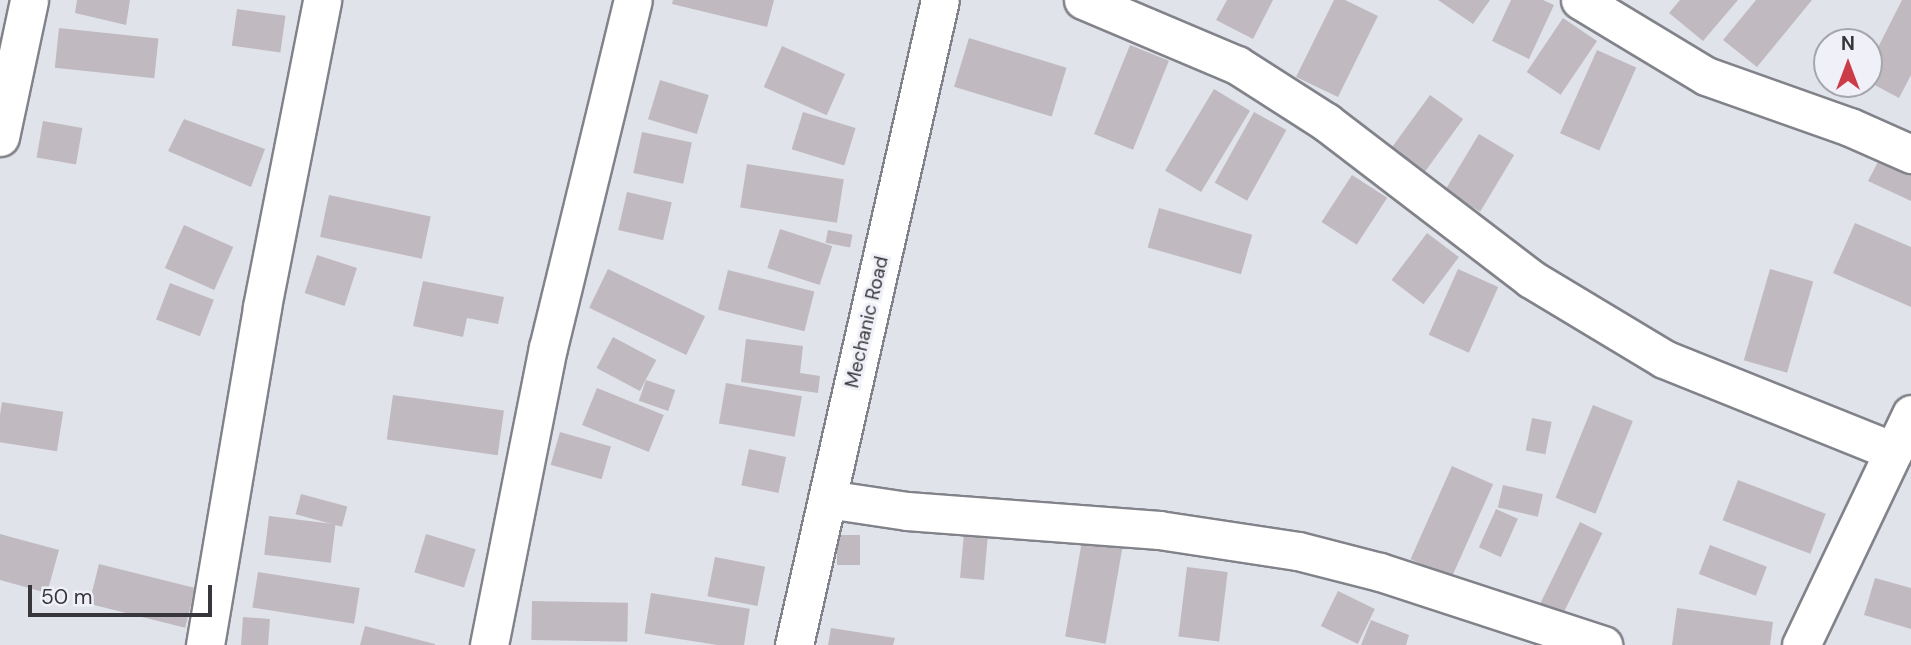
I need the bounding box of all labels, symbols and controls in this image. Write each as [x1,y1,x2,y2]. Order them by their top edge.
north arrow [1813,28,1883,98]
text: N [1841,31,1855,56]
street label: Mechanic Road [841,254,893,390]
scale bar [32,572,215,616]
text: 50 m [41,583,92,611]

